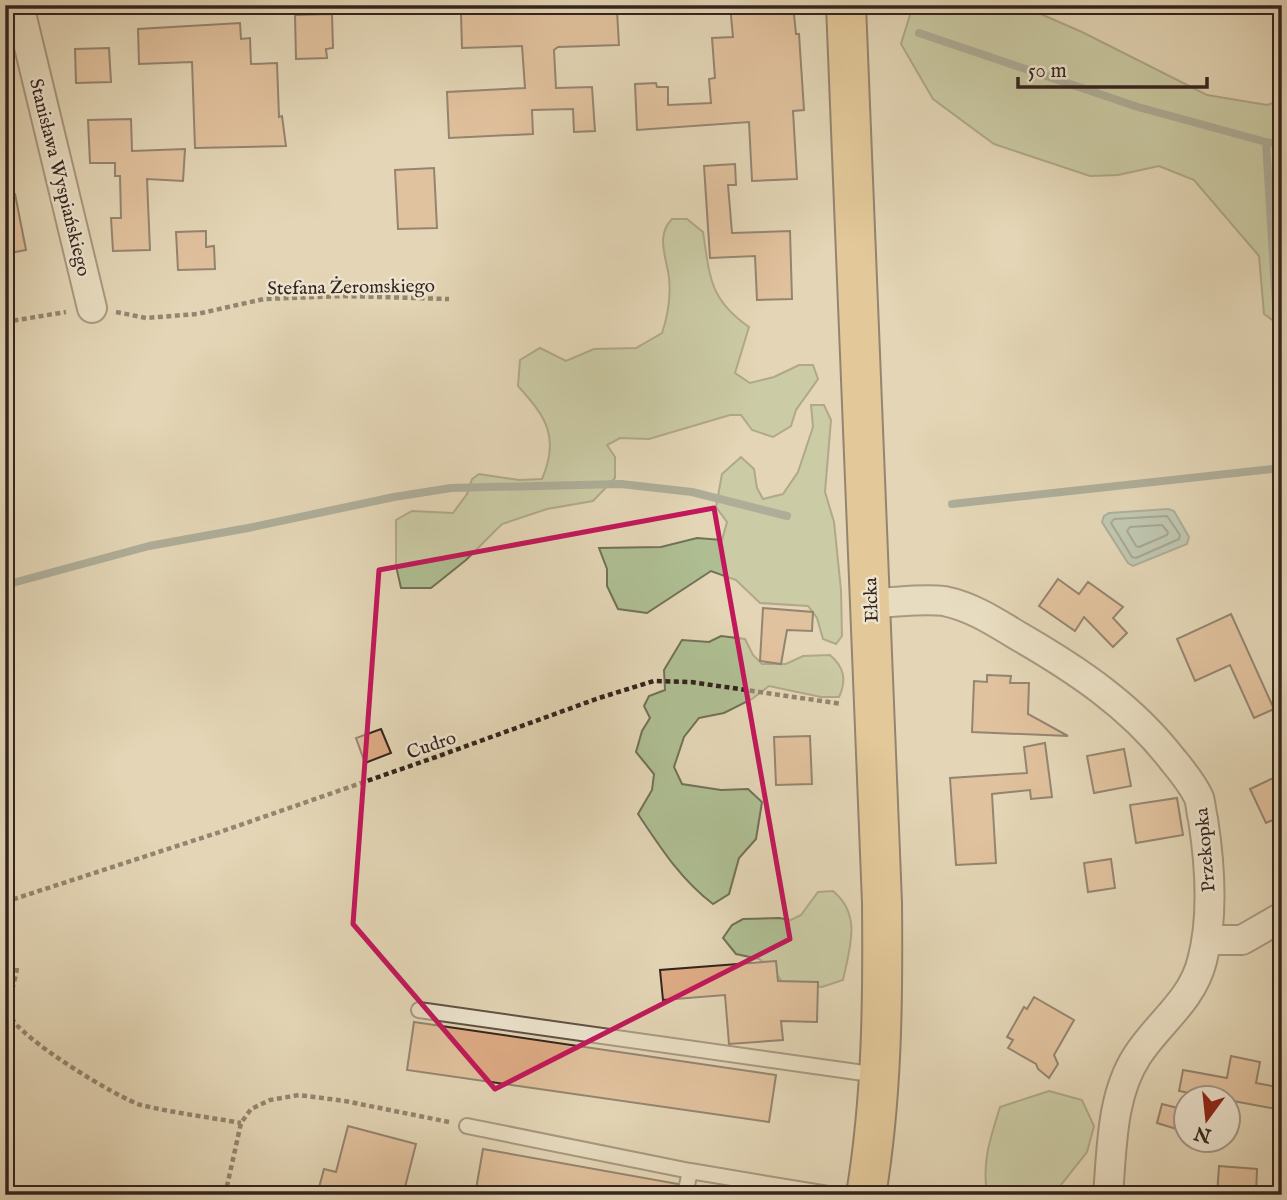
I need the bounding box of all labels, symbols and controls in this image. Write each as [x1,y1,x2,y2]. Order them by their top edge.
scale bar [1018,46,1206,90]
text: 50 m [1028,58,1067,85]
street label: Stanisława Wyspiańskiego [23,76,95,279]
street label: Stefana Żeromskiego [267,275,435,301]
street label: Ełcka [859,576,885,623]
street label: Cudro [404,726,460,766]
street label: Przekopka [1190,806,1222,893]
north arrow [1172,1084,1242,1154]
text: N [1192,1120,1215,1147]

